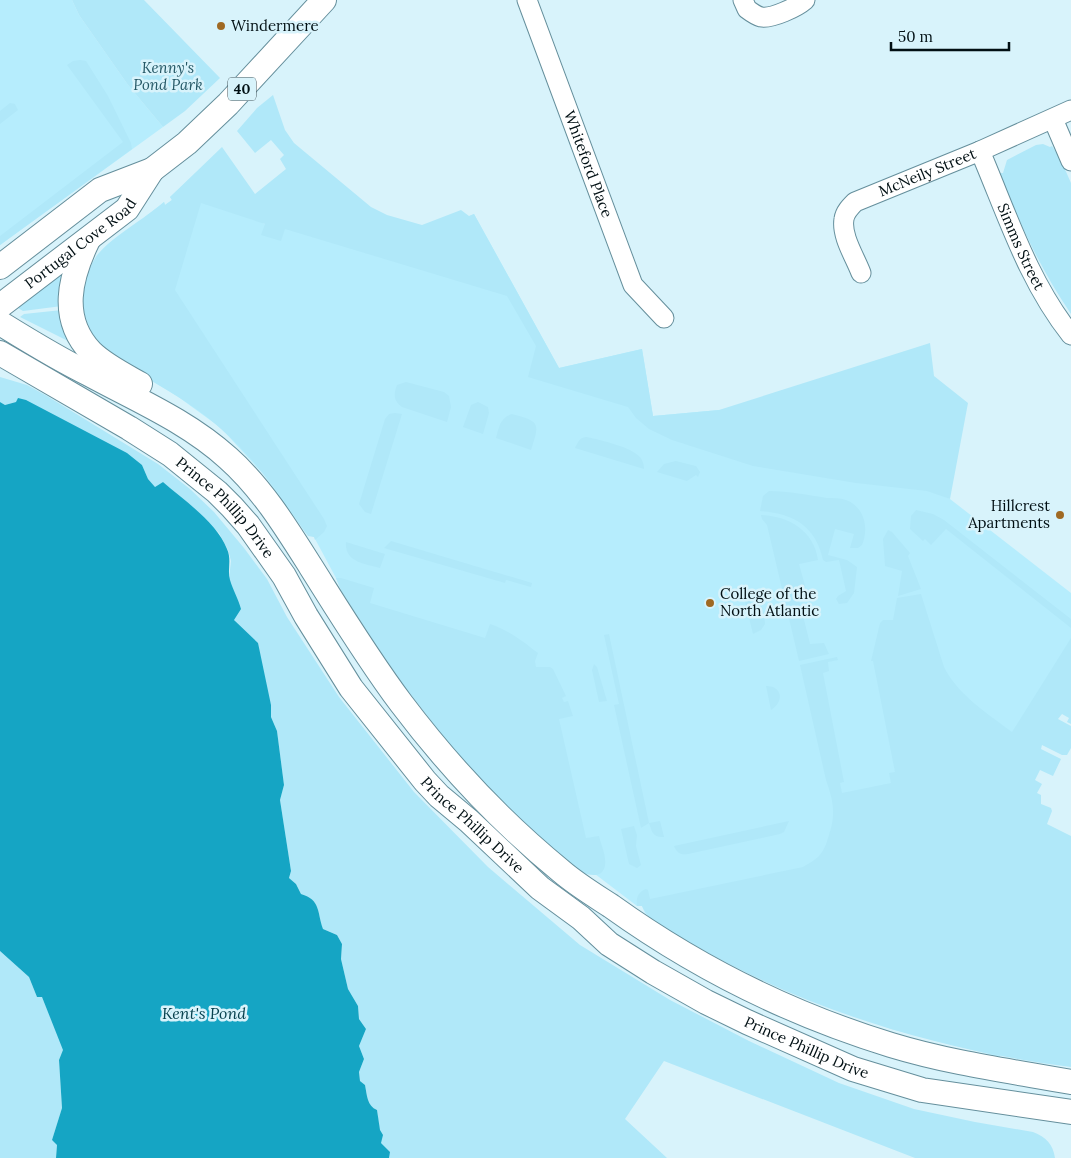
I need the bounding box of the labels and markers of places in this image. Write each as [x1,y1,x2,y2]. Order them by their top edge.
place label: Windermere [231,16,319,35]
marker: Windermere [215,20,227,32]
place label: Hillcrest Apartments [967,496,1050,532]
marker: Hillcrest Apartments [1054,509,1066,521]
place label: College of the North Atlantic [720,584,819,620]
marker: College of the North Atlantic [704,597,716,609]

